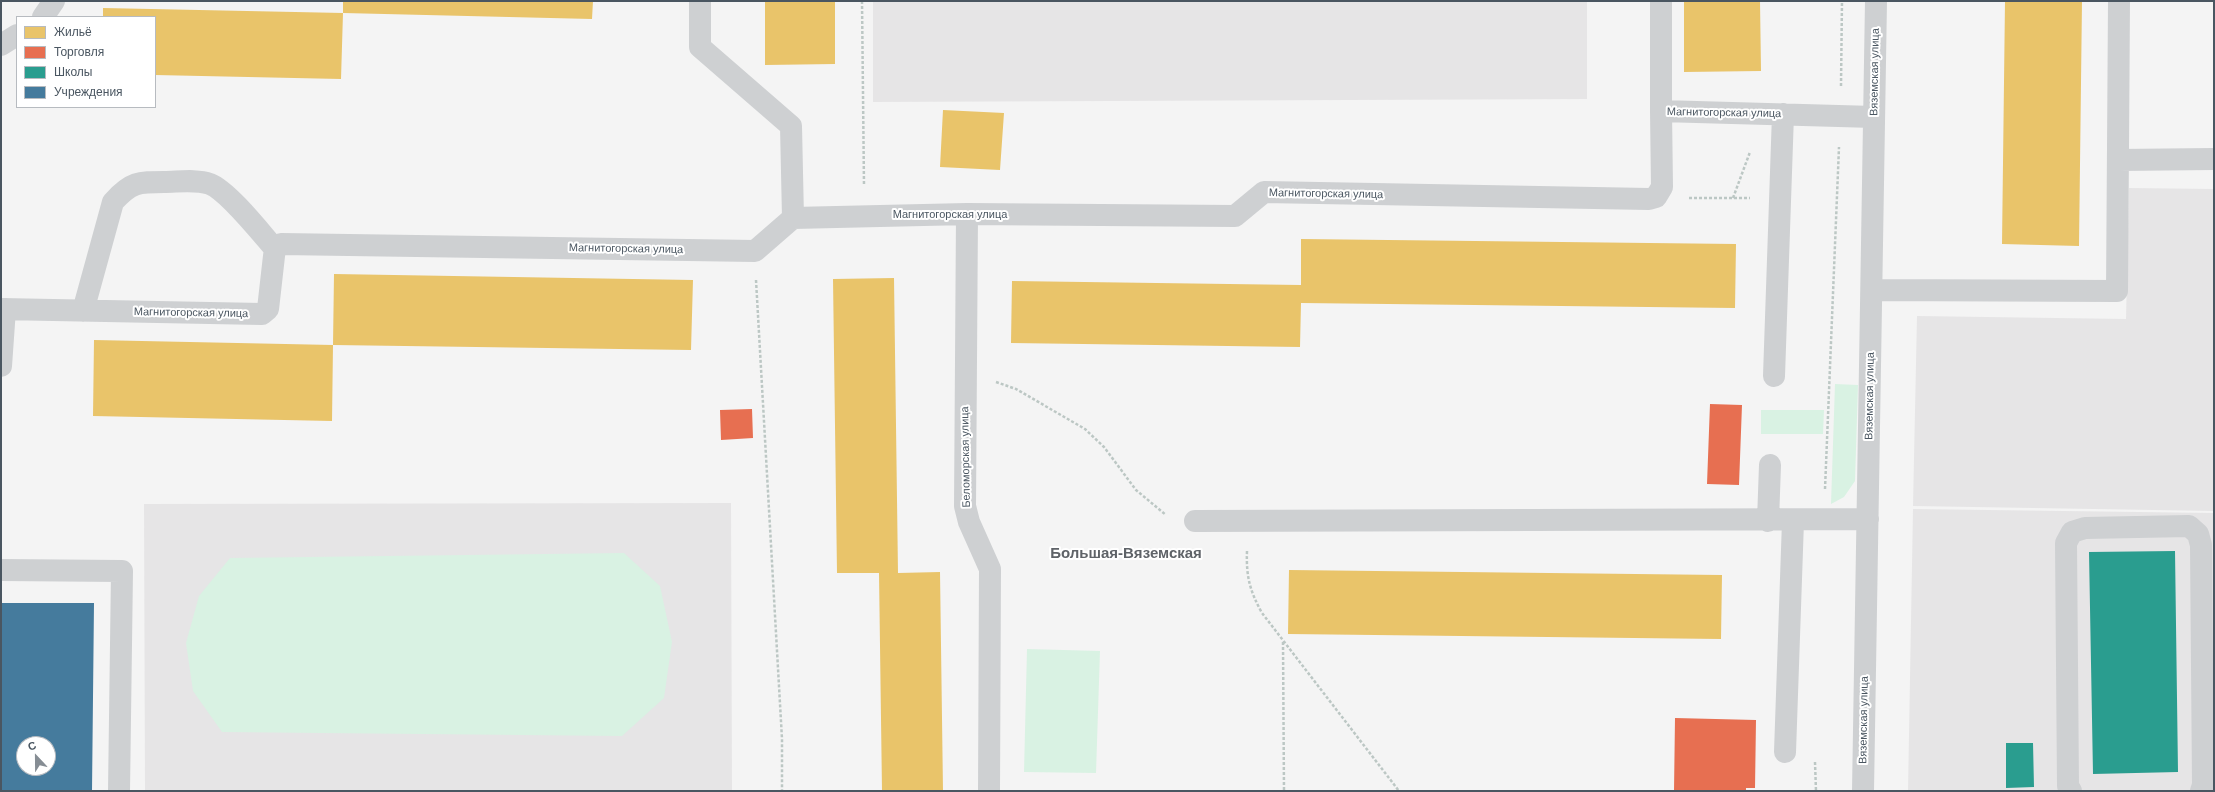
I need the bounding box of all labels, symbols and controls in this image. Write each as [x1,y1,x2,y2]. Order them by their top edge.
legend [16,16,156,108]
text: Жильё [54,25,92,39]
street label: Вяземская улица [1868,28,1882,116]
text: Торговля [54,45,104,59]
text: Школы [54,65,92,79]
text: Учреждения [54,85,123,99]
street label: Магнитогорская улица [1667,105,1781,121]
street label: Магнитогорская улица [1269,186,1383,202]
street label: Магнитогорская улица [893,208,1007,222]
street label: Магнитогорская улица [569,241,683,257]
street label: Магнитогорская улица [134,305,248,321]
street label: Вяземская улица [1863,352,1877,440]
street label: Беломорская улица [959,406,973,508]
district label: Большая-Вяземская [1050,545,1202,563]
street label: Вяземская улица [1857,676,1871,764]
north arrow [16,736,56,776]
text: С [26,739,38,753]

